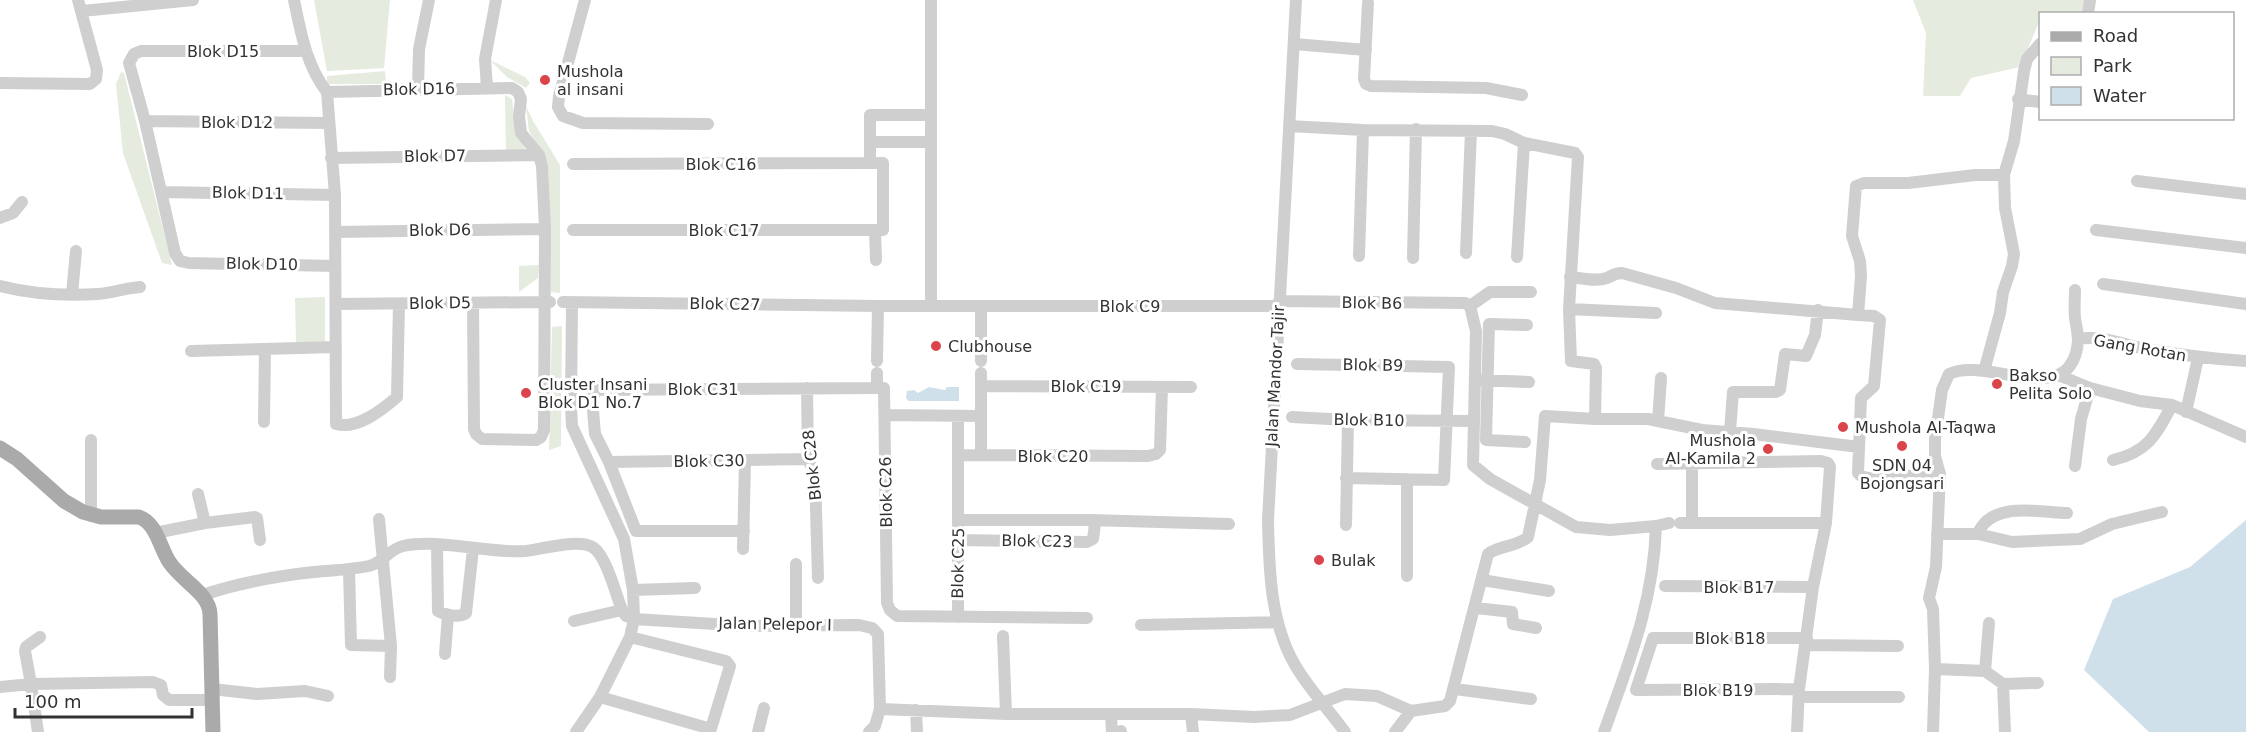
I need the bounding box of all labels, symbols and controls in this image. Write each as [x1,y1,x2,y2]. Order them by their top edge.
legend [2039,12,2234,120]
text: Road [2093,25,2138,46]
street label: Blok D15 [187,42,259,61]
text: Park [2093,55,2132,76]
place label: Mushola al insani [557,62,624,99]
marker: Mushola al insani [538,73,552,87]
street label: Blok D16 [383,79,455,99]
text: Water [2093,85,2147,106]
street label: Blok D12 [201,113,273,132]
street label: Blok D7 [404,146,466,166]
street label: Blok C16 [685,155,757,174]
street label: Blok D11 [212,183,284,203]
street label: Blok D6 [409,220,471,240]
street label: Blok C17 [688,221,760,240]
street label: Blok D10 [226,254,298,274]
street label: Blok D5 [409,293,471,313]
street label: Blok B6 [1341,293,1403,313]
street label: Blok C27 [689,294,761,314]
street label: Blok C9 [1100,297,1160,316]
street label: Jalan Mandor Tajir [1262,304,1288,448]
street label: Gang Rotan [2092,330,2188,366]
place label: Clubhouse [948,337,1032,356]
marker: Clubhouse [929,339,943,353]
street label: Blok B9 [1342,355,1404,375]
place label: Bakso Pelita Solo [2009,366,2092,403]
place label: Cluster Insani Blok D1 No.7 [538,375,647,412]
street label: Blok C19 [1050,377,1122,396]
marker: Bakso Pelita Solo [1990,377,2004,391]
street label: Blok C31 [667,380,739,399]
marker: Cluster Insani Blok D1 No.7 [519,386,533,400]
street label: Blok B10 [1333,410,1405,430]
place label: Mushola Al-Taqwa [1855,418,1996,437]
marker: Mushola Al-Taqwa [1836,420,1850,434]
street label: Blok C28 [799,429,825,501]
place label: Mushola Al-Kamila 2 [1665,431,1756,468]
marker: SDN 04 Bojongsari [1895,439,1909,453]
marker: Mushola Al-Kamila 2 [1761,442,1775,456]
street label: Blok C20 [1017,447,1089,466]
street label: Blok C30 [673,451,745,471]
street label: Blok C26 [876,456,896,528]
place label: SDN 04 Bojongsari [1860,456,1944,493]
street label: Blok C25 [948,527,968,599]
street label: Blok C23 [1001,531,1073,551]
place label: Bulak [1331,551,1376,570]
marker: Bulak [1312,553,1326,567]
street label: Blok B17 [1704,578,1774,597]
street label: Jalan Pelepor I [717,613,832,634]
street label: Blok B18 [1695,629,1765,648]
scale bar [15,681,192,719]
street label: Blok B19 [1683,681,1753,700]
text: 100 m [24,691,82,712]

